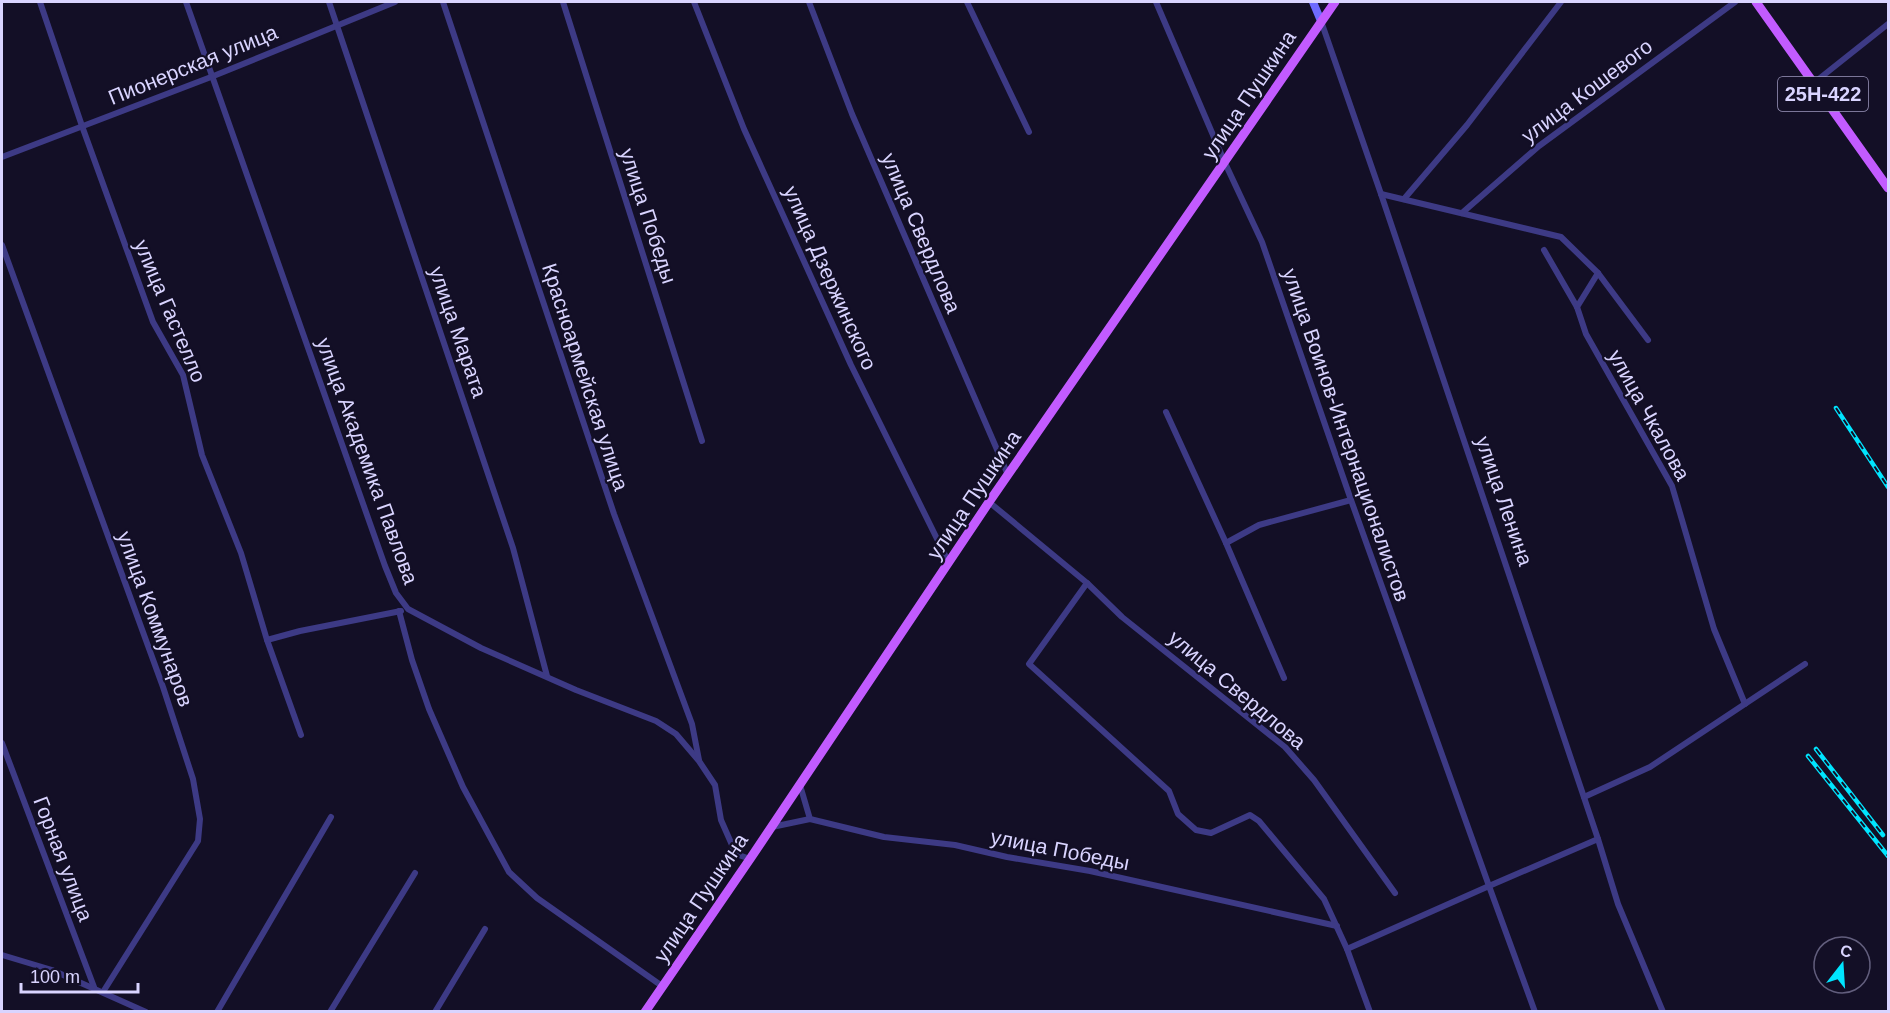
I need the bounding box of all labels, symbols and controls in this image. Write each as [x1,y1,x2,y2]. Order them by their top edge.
street label: Пионерская улица [105,20,281,109]
street label: улица Пушкина [1197,26,1300,163]
street label: улица Кошевого [1517,34,1657,147]
road number: 25Н-422 [1778,77,1868,111]
street label: улица Победы [616,145,681,286]
street label: улица Свердлова [877,149,966,317]
street label: улица Дзержинского [779,182,881,373]
street label: улица Гастелло [130,236,211,386]
street label: Красноармейская улица [538,260,633,494]
street label: улица Марата [425,263,492,401]
street label: улица Воинов-Интернационалистов [1279,265,1414,604]
street label: улица Академика Павлова [312,335,423,587]
street label: улица Чкалова [1604,345,1695,484]
street label: улица Пушкина [922,426,1025,563]
street label: улица Ленина [1472,433,1538,569]
street label: улица Коммунаров [113,528,198,710]
street label: улица Свердлова [1164,626,1311,754]
street label: Горная улица [29,793,98,925]
street label: улица Победы [989,825,1131,874]
street label: улица Пушкина [649,829,752,966]
north arrow [1812,935,1872,995]
text: С [1838,941,1855,961]
scale bar [21,956,138,994]
text: 100 m [30,967,80,987]

